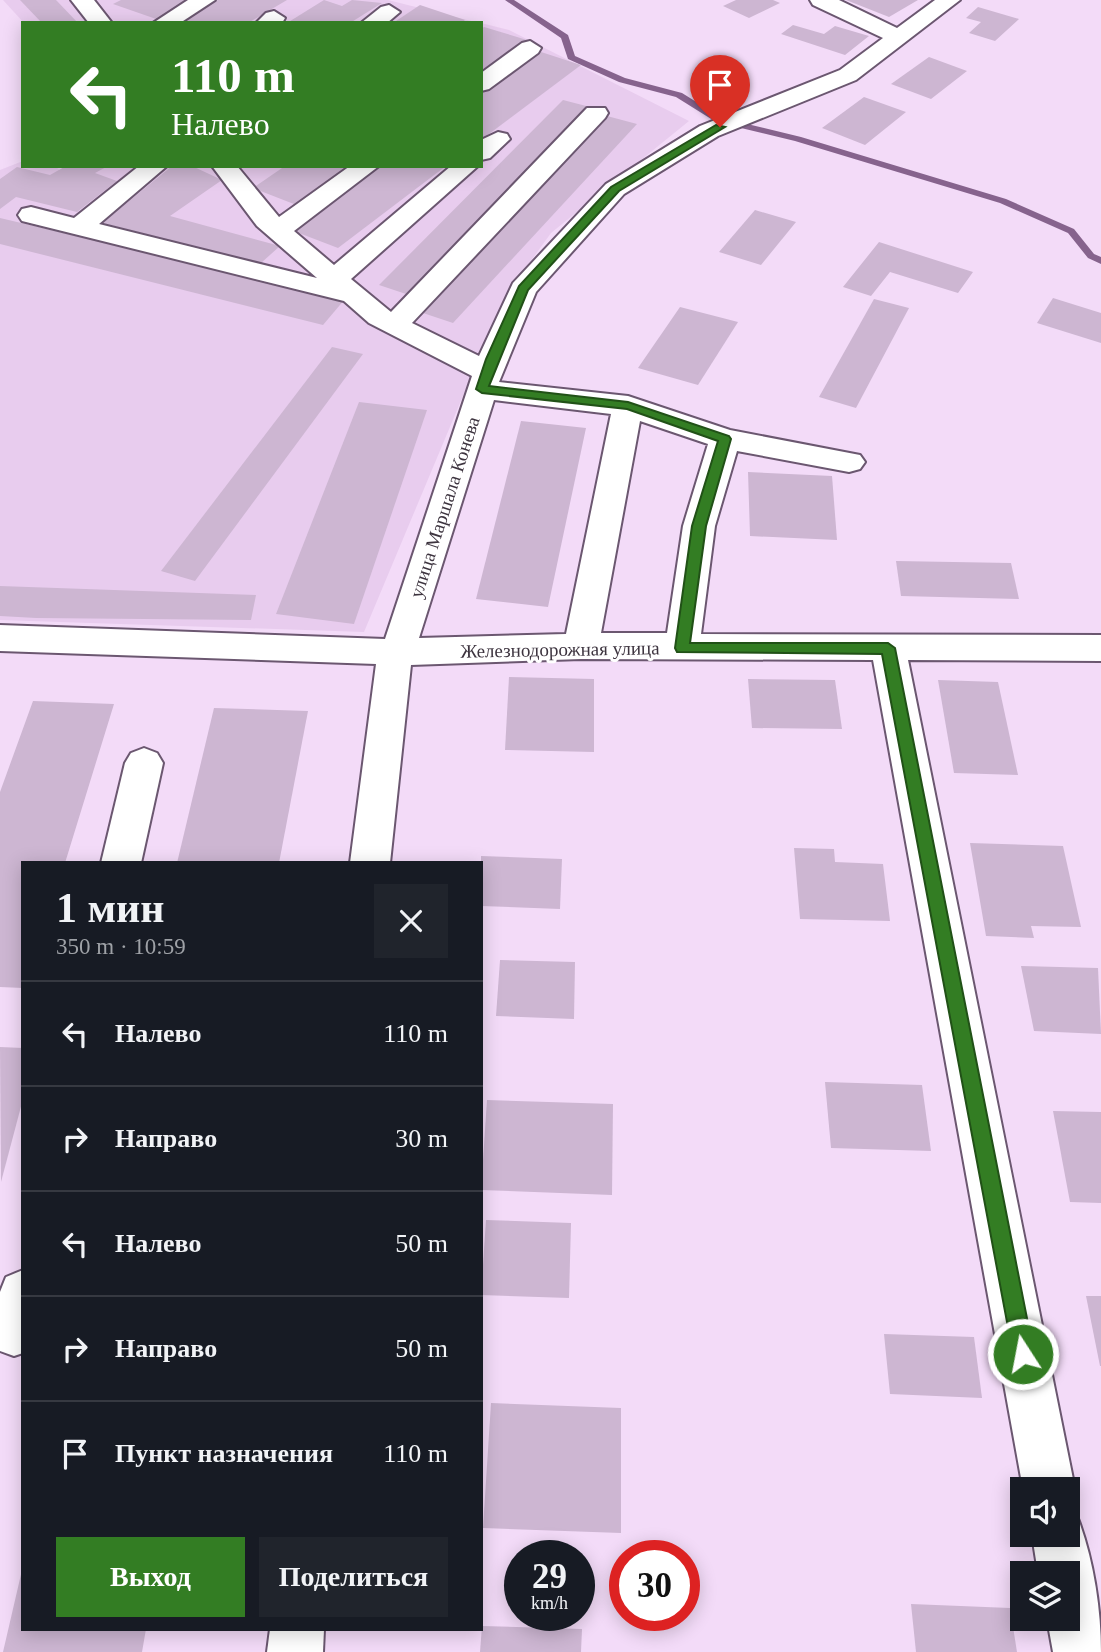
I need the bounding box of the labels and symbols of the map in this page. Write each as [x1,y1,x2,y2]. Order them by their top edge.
pin [690,55,750,127]
street label: улица Маршала Конева [405,413,484,600]
street label: Железнодорожная улица [460,637,660,662]
position arrow [986,1317,1060,1391]
speed limit sign: 30 [609,1540,700,1631]

